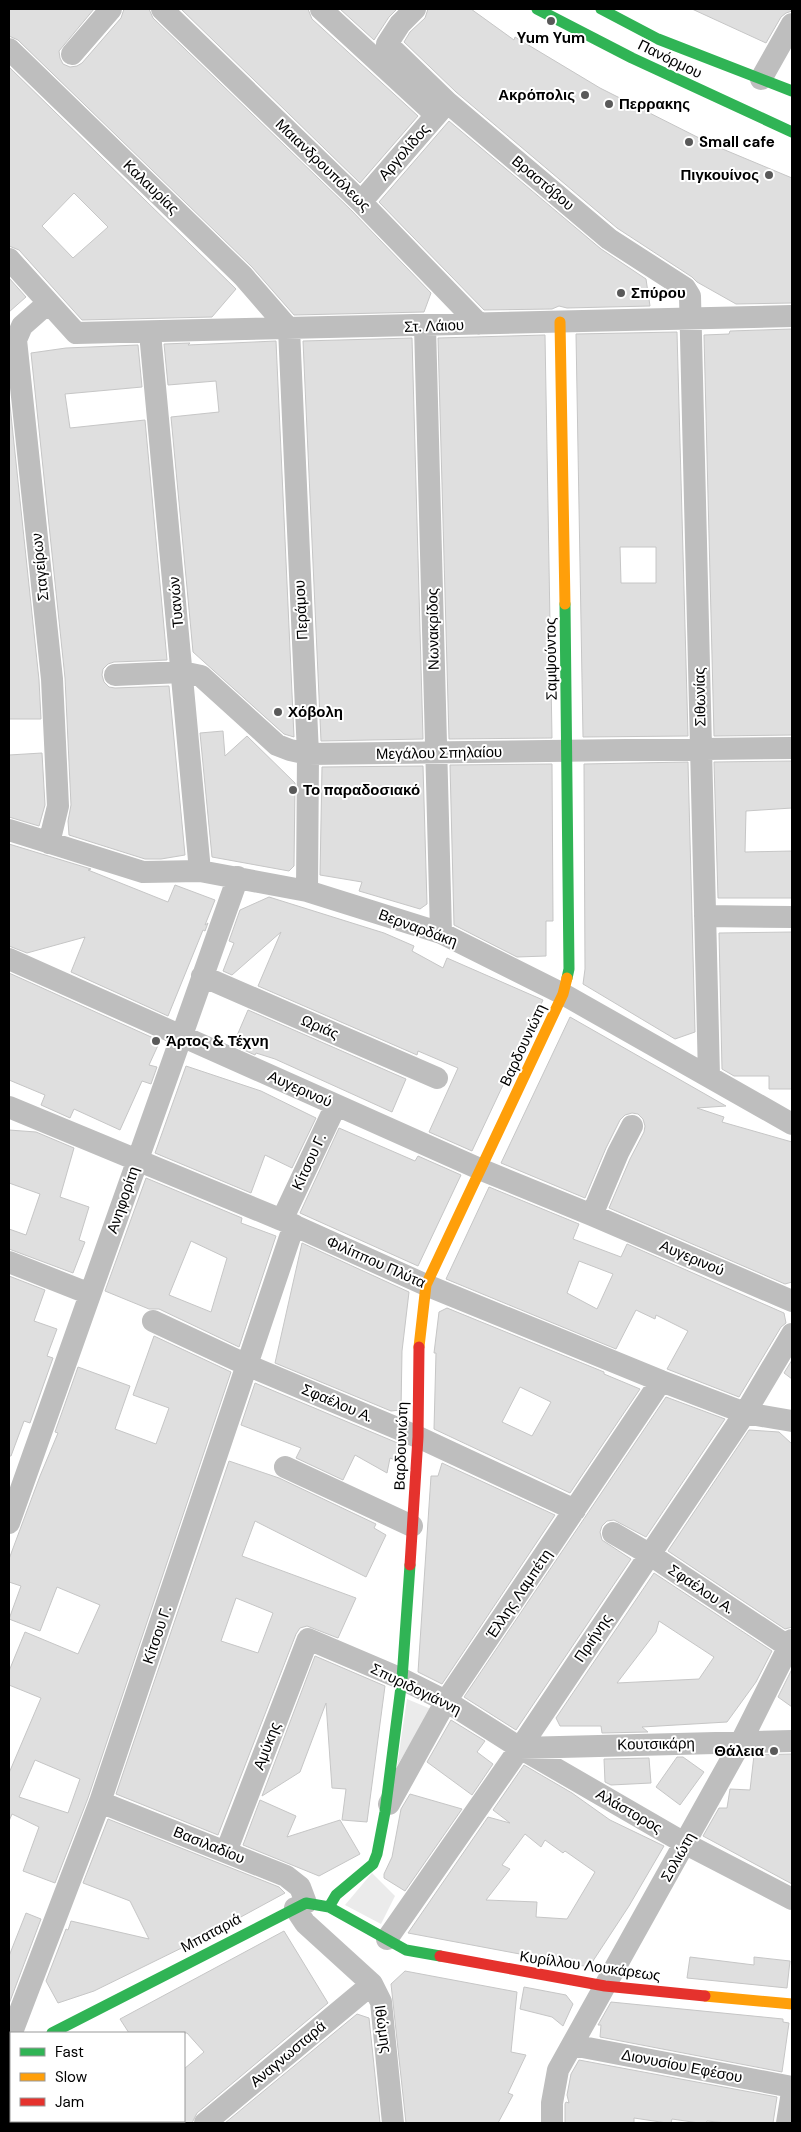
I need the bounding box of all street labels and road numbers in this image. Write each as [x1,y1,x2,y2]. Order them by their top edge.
street label: Πανόρμου [635,35,705,83]
street label: Μαιανδρουπόλεως [271,114,375,216]
street label: Αργολίδος [374,119,434,185]
street label: Βραστόβου [507,151,579,215]
street label: Καλαυρίας [119,155,183,219]
street label: Στ. Λάιου [404,315,464,337]
street label: Σταγείρων [26,532,54,602]
street label: Τυανών [164,575,188,629]
street label: Περάμου [289,580,313,640]
street label: Νωνακρίδος [422,588,444,670]
street label: Σαμψούντος [540,618,562,700]
street label: Σιθωνίας [689,667,711,727]
street label: Μεγάλου Σπηλαίου [376,742,502,764]
street label: Βερναρδάκη [376,904,460,952]
street label: Βαρδουνιώτη [495,1001,551,1089]
street label: Ωριάς [298,1010,342,1044]
street label: Αυγερινού [265,1066,335,1112]
street label: Κίτσου Γ. [287,1131,331,1193]
street label: Ανηφορίτη [102,1164,144,1236]
street label: Φιλίππου Πλύτα [323,1231,429,1293]
street label: Αυγερινού [657,1235,727,1281]
street label: Σφαέλου Α. [299,1379,376,1427]
street label: Βαρδουνιώτη [389,1401,413,1491]
street label: Έλλης Λαμπέτη [481,1545,556,1644]
street label: Σφαέλου Α. [664,1560,738,1618]
street label: Κίτσου Γ. [138,1603,176,1667]
street label: Πριήνης [570,1610,616,1666]
street label: Σπυριδογιάννη [367,1658,465,1720]
street label: Αμύκης [249,1719,285,1773]
street label: Κουτσικάρη [617,1733,695,1755]
street label: Αλάστορος [592,1784,666,1838]
street label: Βασιλαδίου [170,1822,248,1868]
street label: Σολιώτη [656,1829,700,1885]
street label: Μπαταριά [177,1909,245,1957]
street label: Κυρίλλου Λουκάρεως [518,1946,662,1986]
street label: Ιθώμης [370,2004,396,2054]
street label: Αναγνωσταρά [246,2016,330,2092]
street label: Διονυσίου Εφέσου [620,2044,744,2088]

